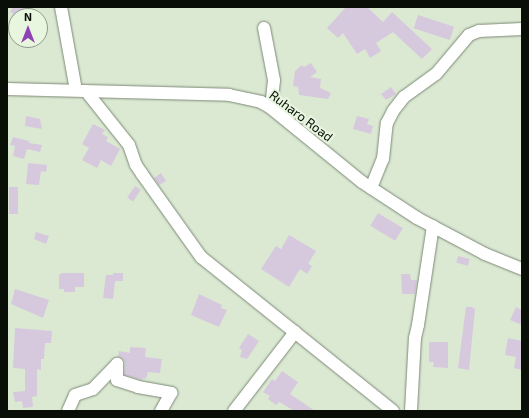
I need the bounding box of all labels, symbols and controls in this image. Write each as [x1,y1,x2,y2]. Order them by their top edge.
north arrow [8,8,48,48]
text: N [24,10,32,23]
street label: Ruharo Road [266,87,336,145]

